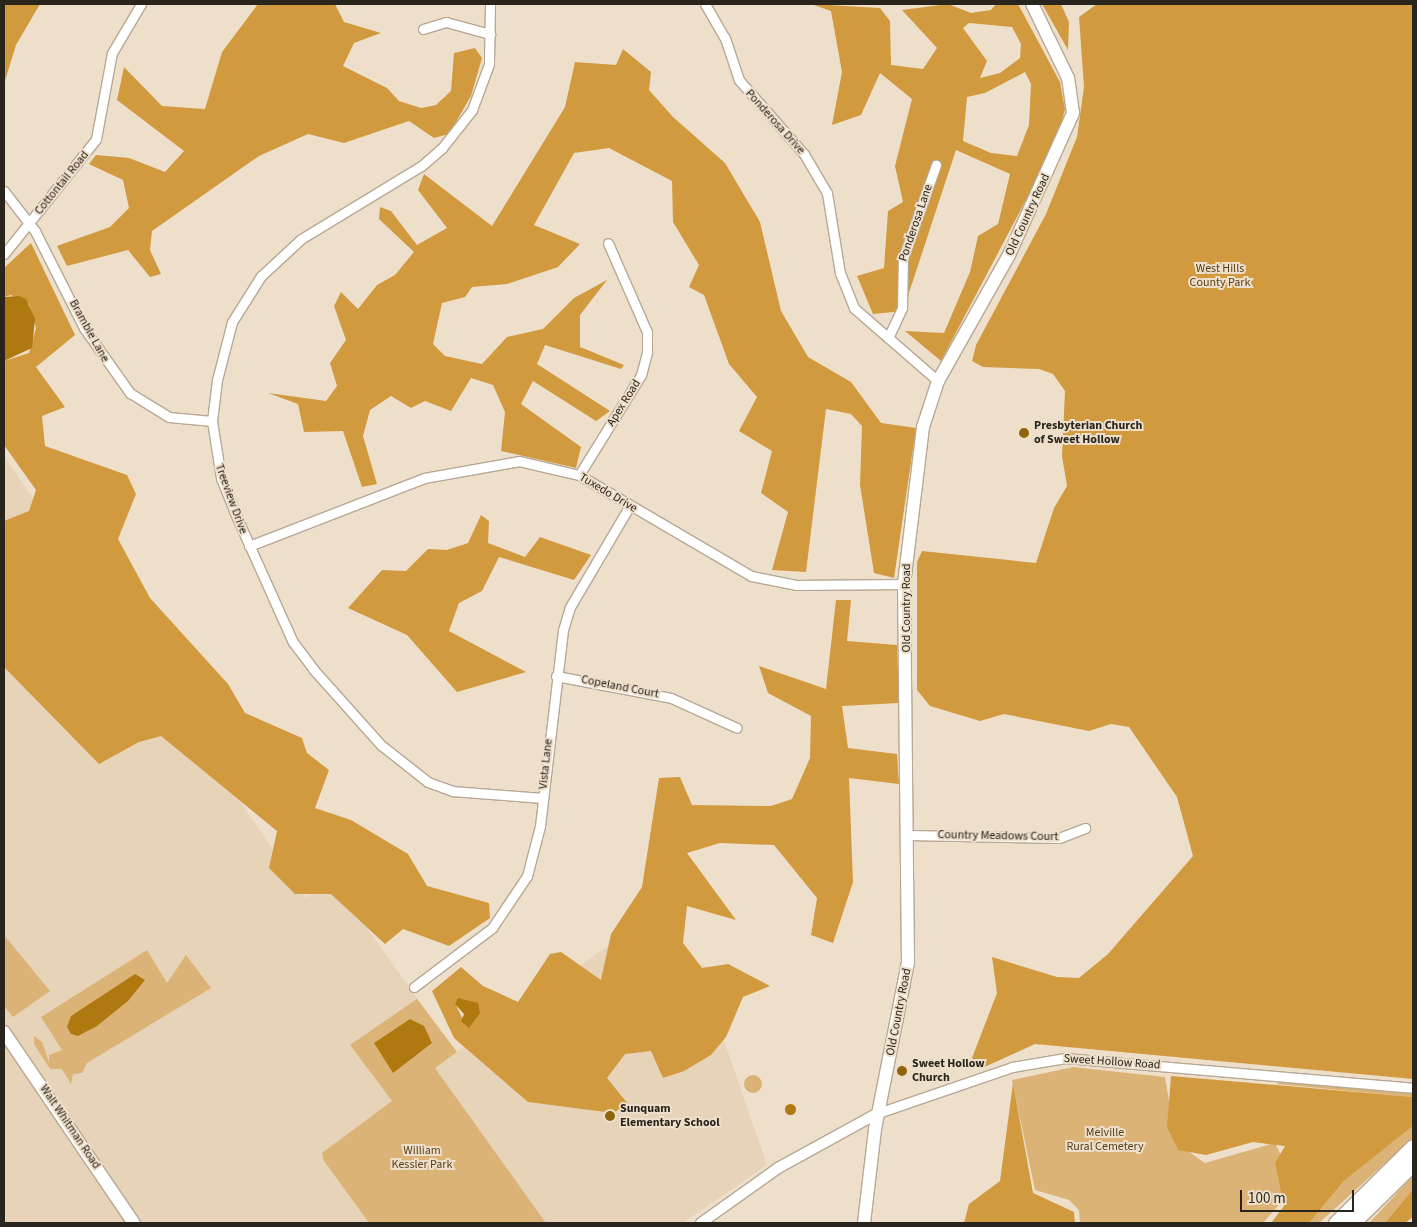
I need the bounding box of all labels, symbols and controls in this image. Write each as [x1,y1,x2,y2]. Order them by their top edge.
street label: Ponderosa Drive [742,87,808,157]
street label: Cottontail Road [32,148,92,218]
street label: Old Country Road [1003,172,1053,258]
street label: Ponderosa Lane [896,183,936,263]
park label: West Hills County Park [1190,262,1250,290]
street label: Bramble Lane [66,297,112,365]
street label: Apex Road [604,377,644,429]
place label: Presbyterian Church of Sweet Hollow [1034,419,1142,447]
marker: Presbyterian Church of Sweet Hollow [1018,427,1030,439]
street label: Treeview Drive [212,462,250,536]
street label: Tuxedo Drive [576,470,640,516]
street label: Old Country Road [900,564,914,652]
street label: Copeland Court [580,672,660,702]
street label: Vista Lane [536,738,556,790]
street label: Country Meadows Court [937,828,1059,844]
street label: Old Country Road [883,967,915,1057]
street label: Sweet Hollow Road [1063,1051,1161,1073]
place label: Sweet Hollow Church [912,1057,985,1085]
marker: Sweet Hollow Church [896,1065,908,1077]
street label: Walt Whitman Road [36,1082,104,1172]
place label: Sunquam Elementary School [620,1102,720,1130]
marker: Sunquam Elementary School [604,1110,616,1122]
park label: Melville Rural Cemetery [1066,1126,1144,1154]
park label: William Kessler Park [392,1144,452,1172]
scale bar [1242,1180,1356,1212]
text: 100 m [1248,1188,1286,1209]

